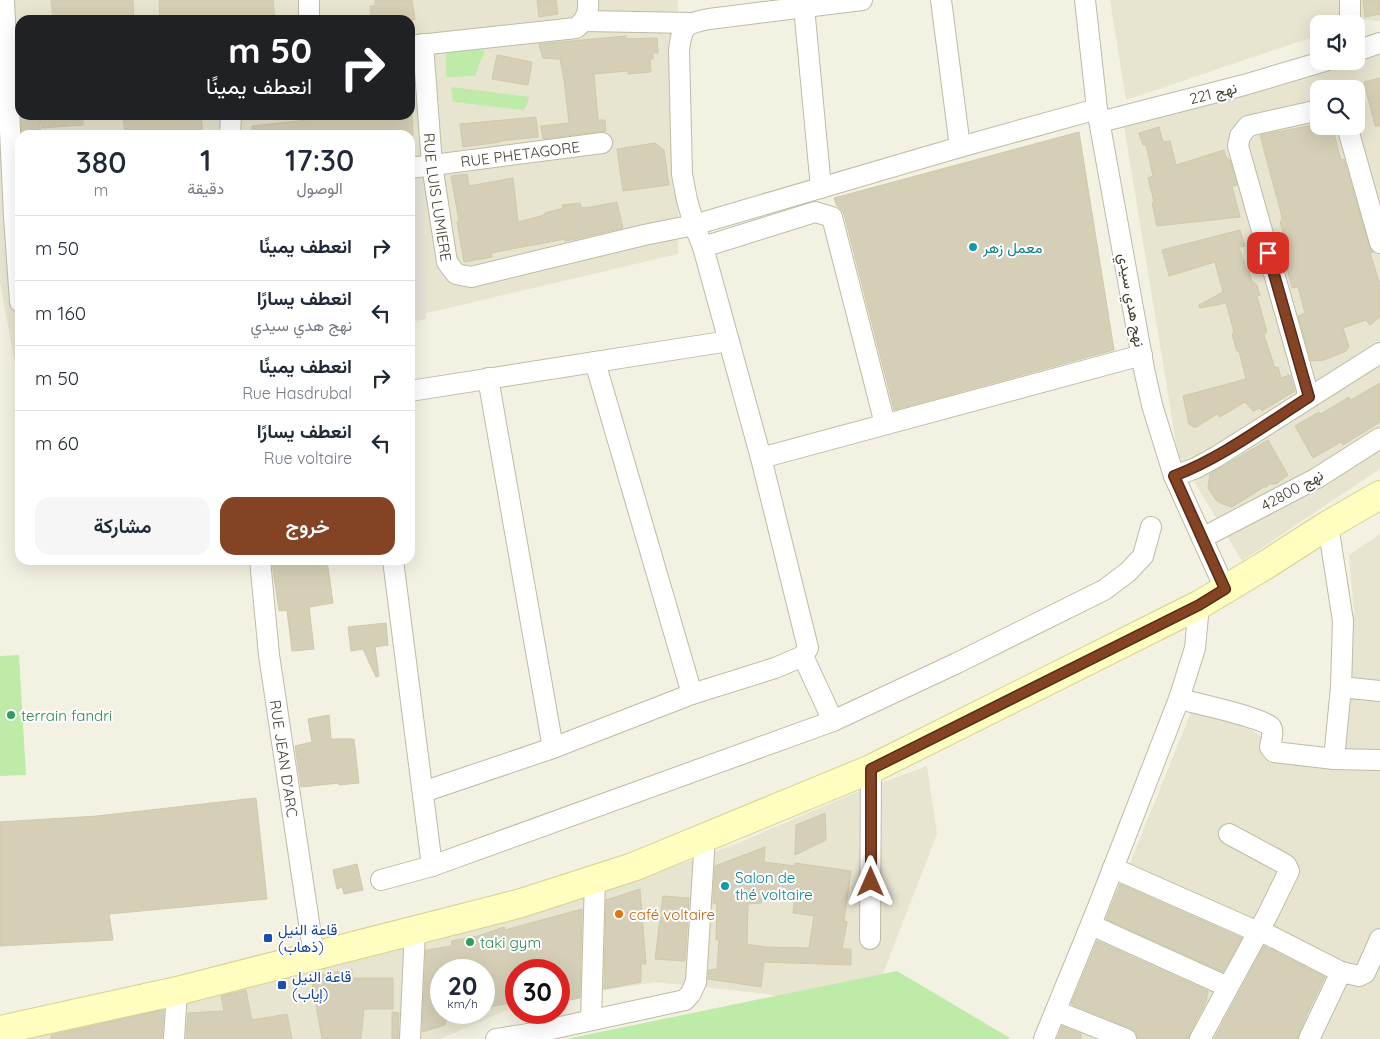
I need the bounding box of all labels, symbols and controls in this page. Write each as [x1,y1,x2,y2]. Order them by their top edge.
map controls [1310,15,1365,135]
button: sound [1310,15,1365,70]
text: 50 m [228,28,312,72]
icon: right [330,35,395,100]
text: انعطف يمينًا [206,72,312,100]
street label: نهج 221 [1187,78,1239,110]
button: search [1310,80,1365,135]
street label: RUE LUIS LUMIERE [420,132,456,263]
street label: RUE PHETAGORE [459,136,581,171]
text: 1 [200,141,211,179]
text: 17:30 [285,141,354,179]
text: 380 [76,143,126,181]
text: دقيقة [187,178,224,198]
text: الوصول [297,178,343,198]
text: m [94,180,108,200]
pin [1247,232,1289,274]
text: انعطف يمينًا [259,234,352,258]
icon: right [367,234,395,262]
text: 50 m [35,236,79,260]
place label: معمل زهر [982,238,1043,257]
icon: arrive [1254,239,1282,267]
marker: معمل زهر [967,241,979,253]
street label: نهج هدي سيدي [1110,252,1150,349]
text: انعطف يسارًا [257,286,352,310]
icon: left [367,299,395,327]
text: 160 m [35,301,86,325]
text: نهج هدي سيدي [251,315,352,335]
text: انعطف يمينًا [259,354,352,378]
icon: right [367,364,395,392]
text: 50 m [35,366,79,390]
text: Rue Hasdrubal [242,383,352,403]
text: انعطف يسارًا [257,419,352,443]
icon: left [367,429,395,457]
text: 60 m [35,431,79,455]
text: Rue voltaire [264,448,352,468]
street label: نهج 42800 [1258,465,1327,517]
button: مشاركة [35,497,210,555]
button: خروج [220,497,395,555]
street label: RUE JEAN D'ARC [266,699,303,819]
place label: terrain fandri [21,706,112,725]
marker: terrain fandri [5,709,17,721]
position arrow [844,855,896,907]
place label: Salon de thé voltaire [735,868,813,904]
marker: Salon de thé voltaire [719,880,731,892]
place label: café voltaire [629,905,715,924]
marker: café voltaire [613,908,625,920]
place label: قاعة النيل (ذهاب) [278,920,337,956]
marker: قاعة النيل (ذهاب) [262,932,274,944]
place label: taki gym [480,933,541,952]
marker: taki gym [464,936,476,948]
speed limit sign: 30 [505,959,570,1024]
place label: قاعة النيل (إياب) [292,967,351,1004]
text: 20 [448,970,477,1001]
marker: قاعة النيل (إياب) [276,979,288,991]
text: km/h [447,996,478,1011]

